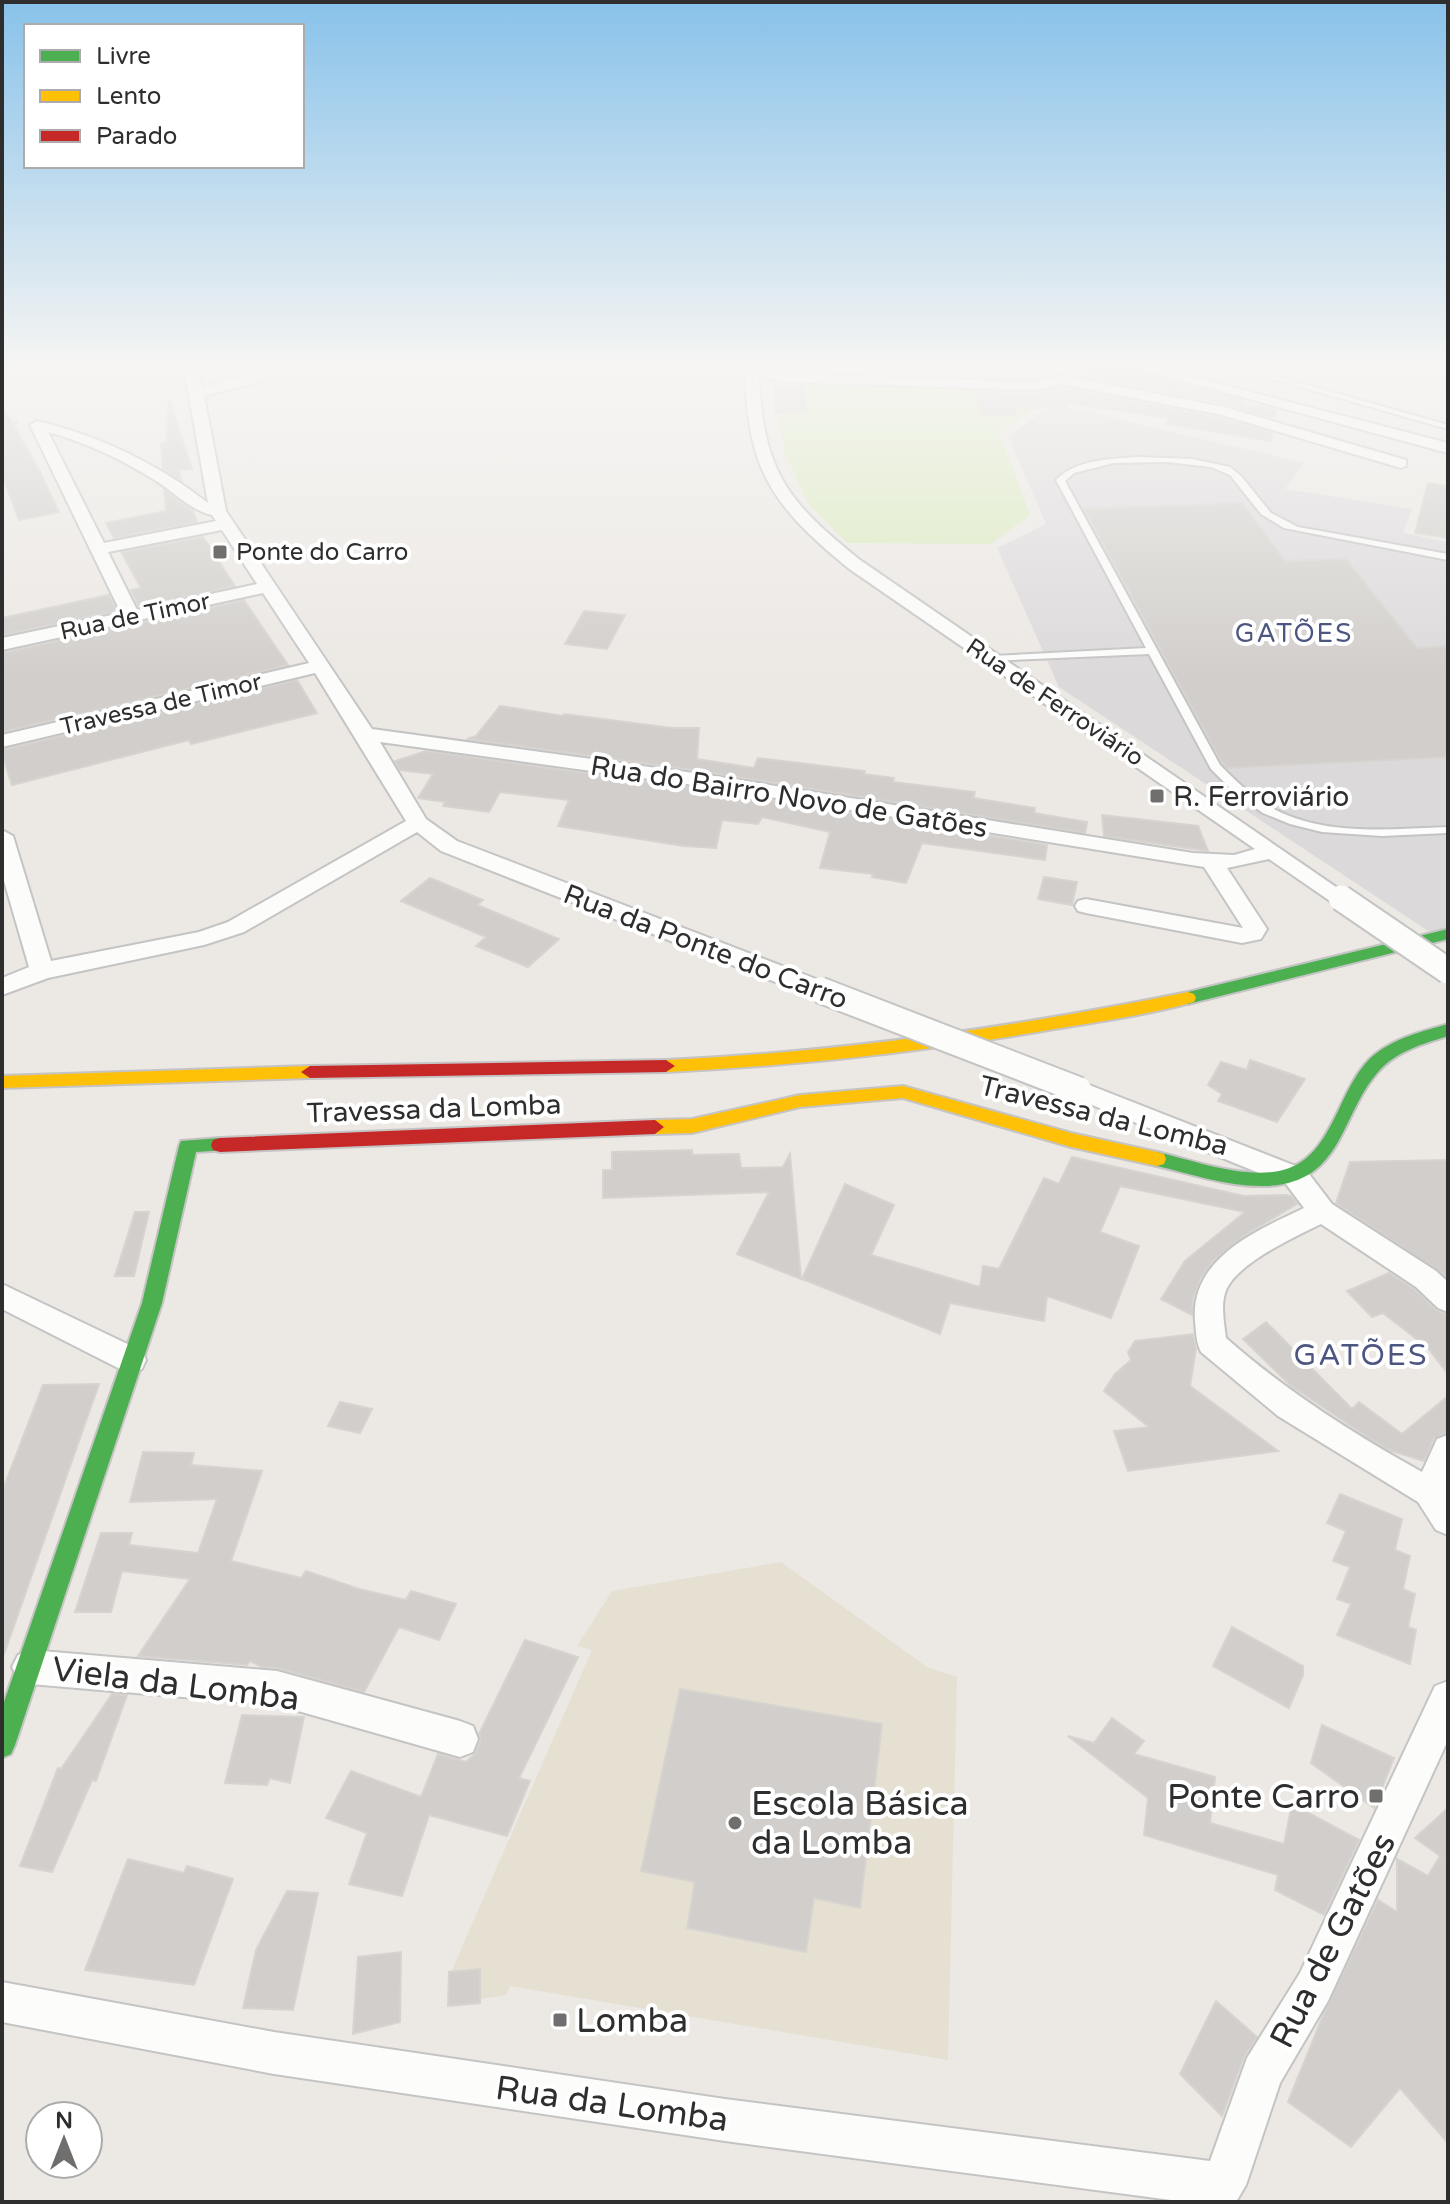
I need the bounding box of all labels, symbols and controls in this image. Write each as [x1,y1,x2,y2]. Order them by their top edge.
legend [24,24,304,168]
text: Livre [96,42,151,71]
text: Lento [96,82,161,111]
text: Parado [96,122,177,151]
place label: Ponte do Carro [236,538,408,567]
marker: Ponte do Carro [211,543,229,561]
street label: Rua de Timor [57,586,214,647]
district label: GATÕES [1235,618,1353,649]
street label: Rua de Ferroviário [960,632,1149,773]
street label: Travessa de Timor [58,667,265,742]
street label: Rua do Bairro Novo de Gatões [588,749,990,845]
place label: R. Ferroviário [1173,780,1349,814]
marker: R. Ferroviário [1148,787,1166,805]
street label: Rua da Ponte do Carro [559,877,853,1017]
street label: Travessa da Lomba [976,1069,1232,1163]
street label: Travessa da Lomba [306,1088,562,1130]
district label: GATÕES [1294,1337,1428,1374]
street label: Viela da Lomba [50,1649,302,1720]
place label: Ponte Carro [1167,1777,1360,1818]
place label: Escola Básica da Lomba [751,1784,969,1864]
marker: Ponte Carro [1367,1787,1385,1805]
marker: Escola Básica da Lomba [726,1814,744,1832]
street label: Rua de Gatões [1262,1826,1405,2055]
place label: Lomba [576,2001,688,2042]
marker: Lomba [551,2011,569,2029]
street label: Rua da Lomba [493,2068,731,2141]
north arrow [24,2100,104,2180]
text: N [55,2108,73,2134]

